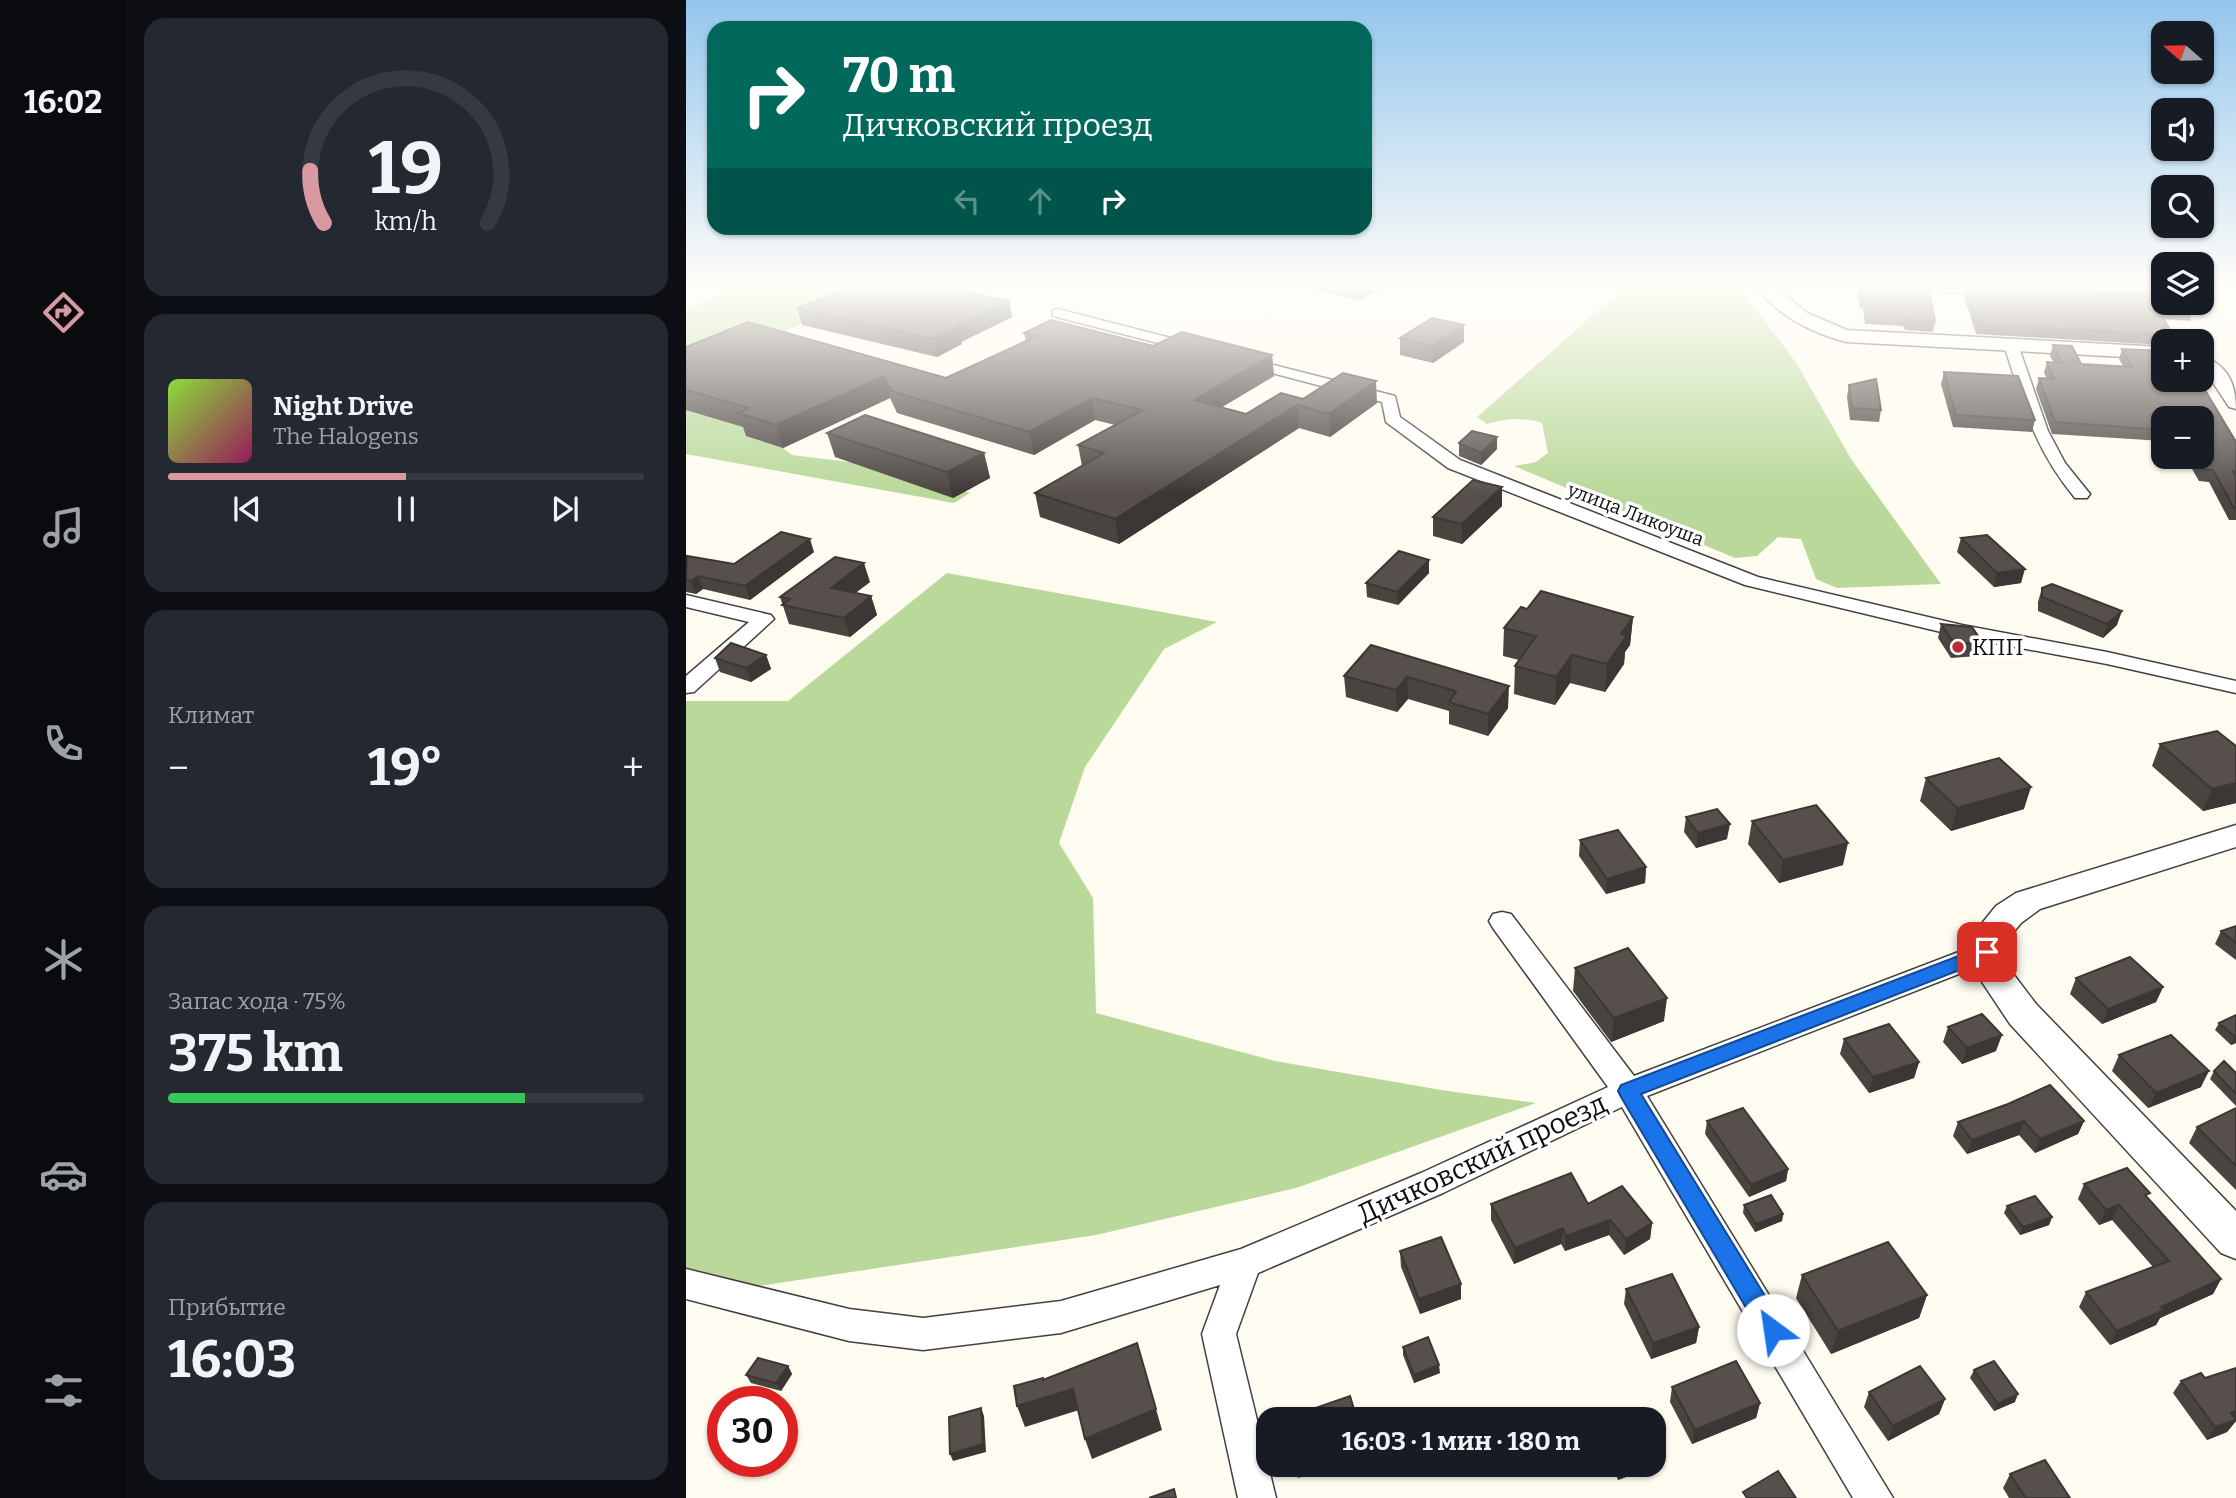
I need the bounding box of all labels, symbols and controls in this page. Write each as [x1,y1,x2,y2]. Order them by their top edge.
north arrow [2151,21,2214,84]
map controls [2151,21,2214,469]
text: 70 m [843,46,955,105]
icon: right [728,49,819,140]
text: 16:02 [24,83,102,121]
button: sound [2151,98,2214,161]
text: Дичковский проезд [843,106,1152,144]
text: 19 [369,125,443,212]
button: search [2151,175,2214,238]
icon: left [948,182,986,220]
icon: ahead [1021,182,1059,220]
icon: right [1094,182,1132,220]
text: km/h [375,207,437,237]
button: layers [2151,252,2214,315]
icon: directions [39,288,88,337]
button: + [2151,329,2214,392]
text: Night Drive [273,391,414,422]
button: − [2151,406,2214,469]
text: The Halogens [273,422,419,450]
street label: улица Ликоуша [1564,478,1708,551]
icon: previous [228,490,266,528]
icon: pause [387,490,425,528]
icon: next [546,490,584,528]
icon: music [39,503,88,552]
place label: КПП [1972,633,2023,661]
marker: КПП [1950,639,1966,655]
text: Климат [168,701,254,729]
icon: phone [39,719,88,768]
text: 19° [368,736,443,799]
text: − [168,745,189,791]
text: + [622,745,644,791]
pin [1957,922,2017,982]
icon: arrive [1968,933,2006,971]
icon: climate [39,935,88,984]
text: Запас хода · 75% [168,987,346,1015]
text: 375 km [168,1022,343,1085]
street label: Дичковский проезд [1353,1086,1612,1231]
icon: car [39,1150,88,1199]
text: Прибытие [168,1293,286,1321]
position arrow [1736,1293,1810,1367]
text: 16:03 [168,1328,296,1391]
icon: filters [39,1366,88,1415]
speed limit sign: 30 [707,1386,798,1477]
text: 16:03 · 1 мин · 180 m [1342,1426,1580,1457]

